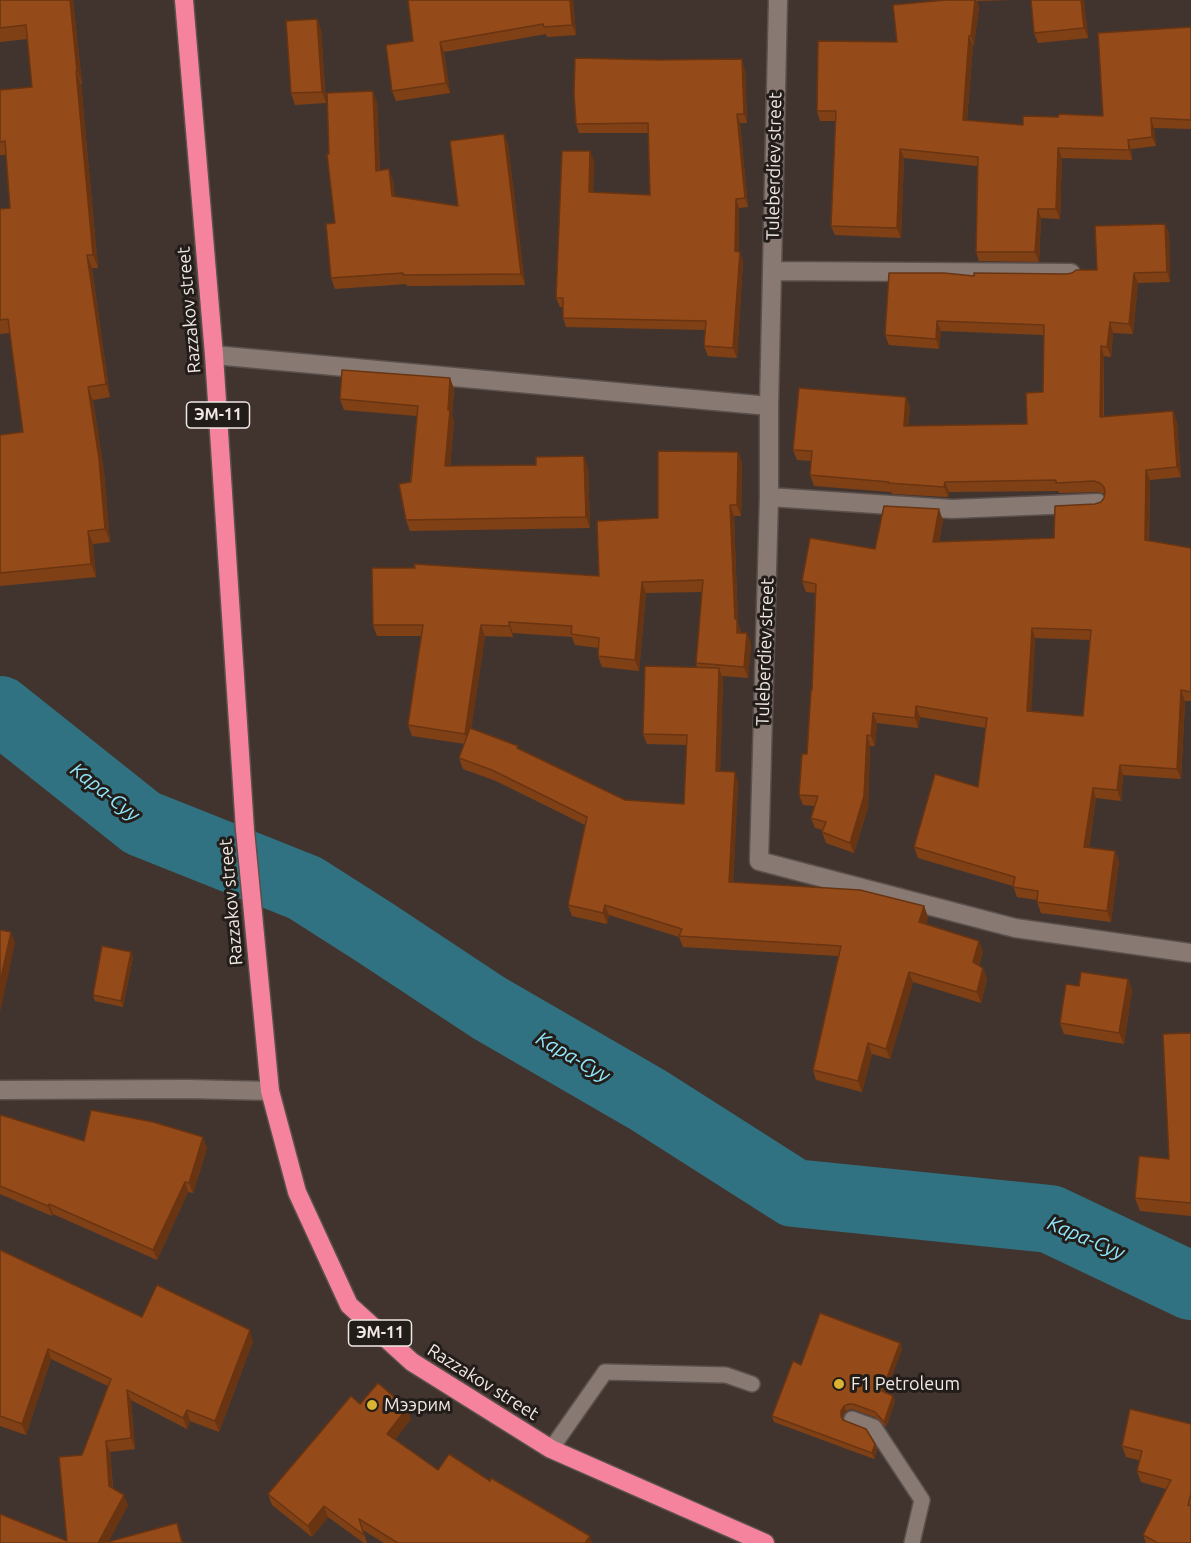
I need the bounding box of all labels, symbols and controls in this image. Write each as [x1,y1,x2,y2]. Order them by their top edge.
street label: Tuleberdiev street [762,92,786,240]
street label: Razzakov street [173,246,205,374]
road number: ЭМ-11 [186,402,250,428]
street label: Tuleberdiev street [752,578,778,726]
water label: Кара-Суу [66,758,144,826]
street label: Razzakov street [215,838,247,966]
water label: Кара-Суу [532,1026,614,1088]
water label: Кара-Суу [1044,1211,1128,1265]
road number: ЭМ-11 [348,1320,412,1346]
street label: Razzakov street [423,1339,543,1425]
place label: F1 Petroleum [851,1373,960,1395]
marker: F1 Petroleum [832,1377,846,1391]
place label: Мээрим [384,1394,451,1416]
marker: Мээрим [365,1398,379,1412]

